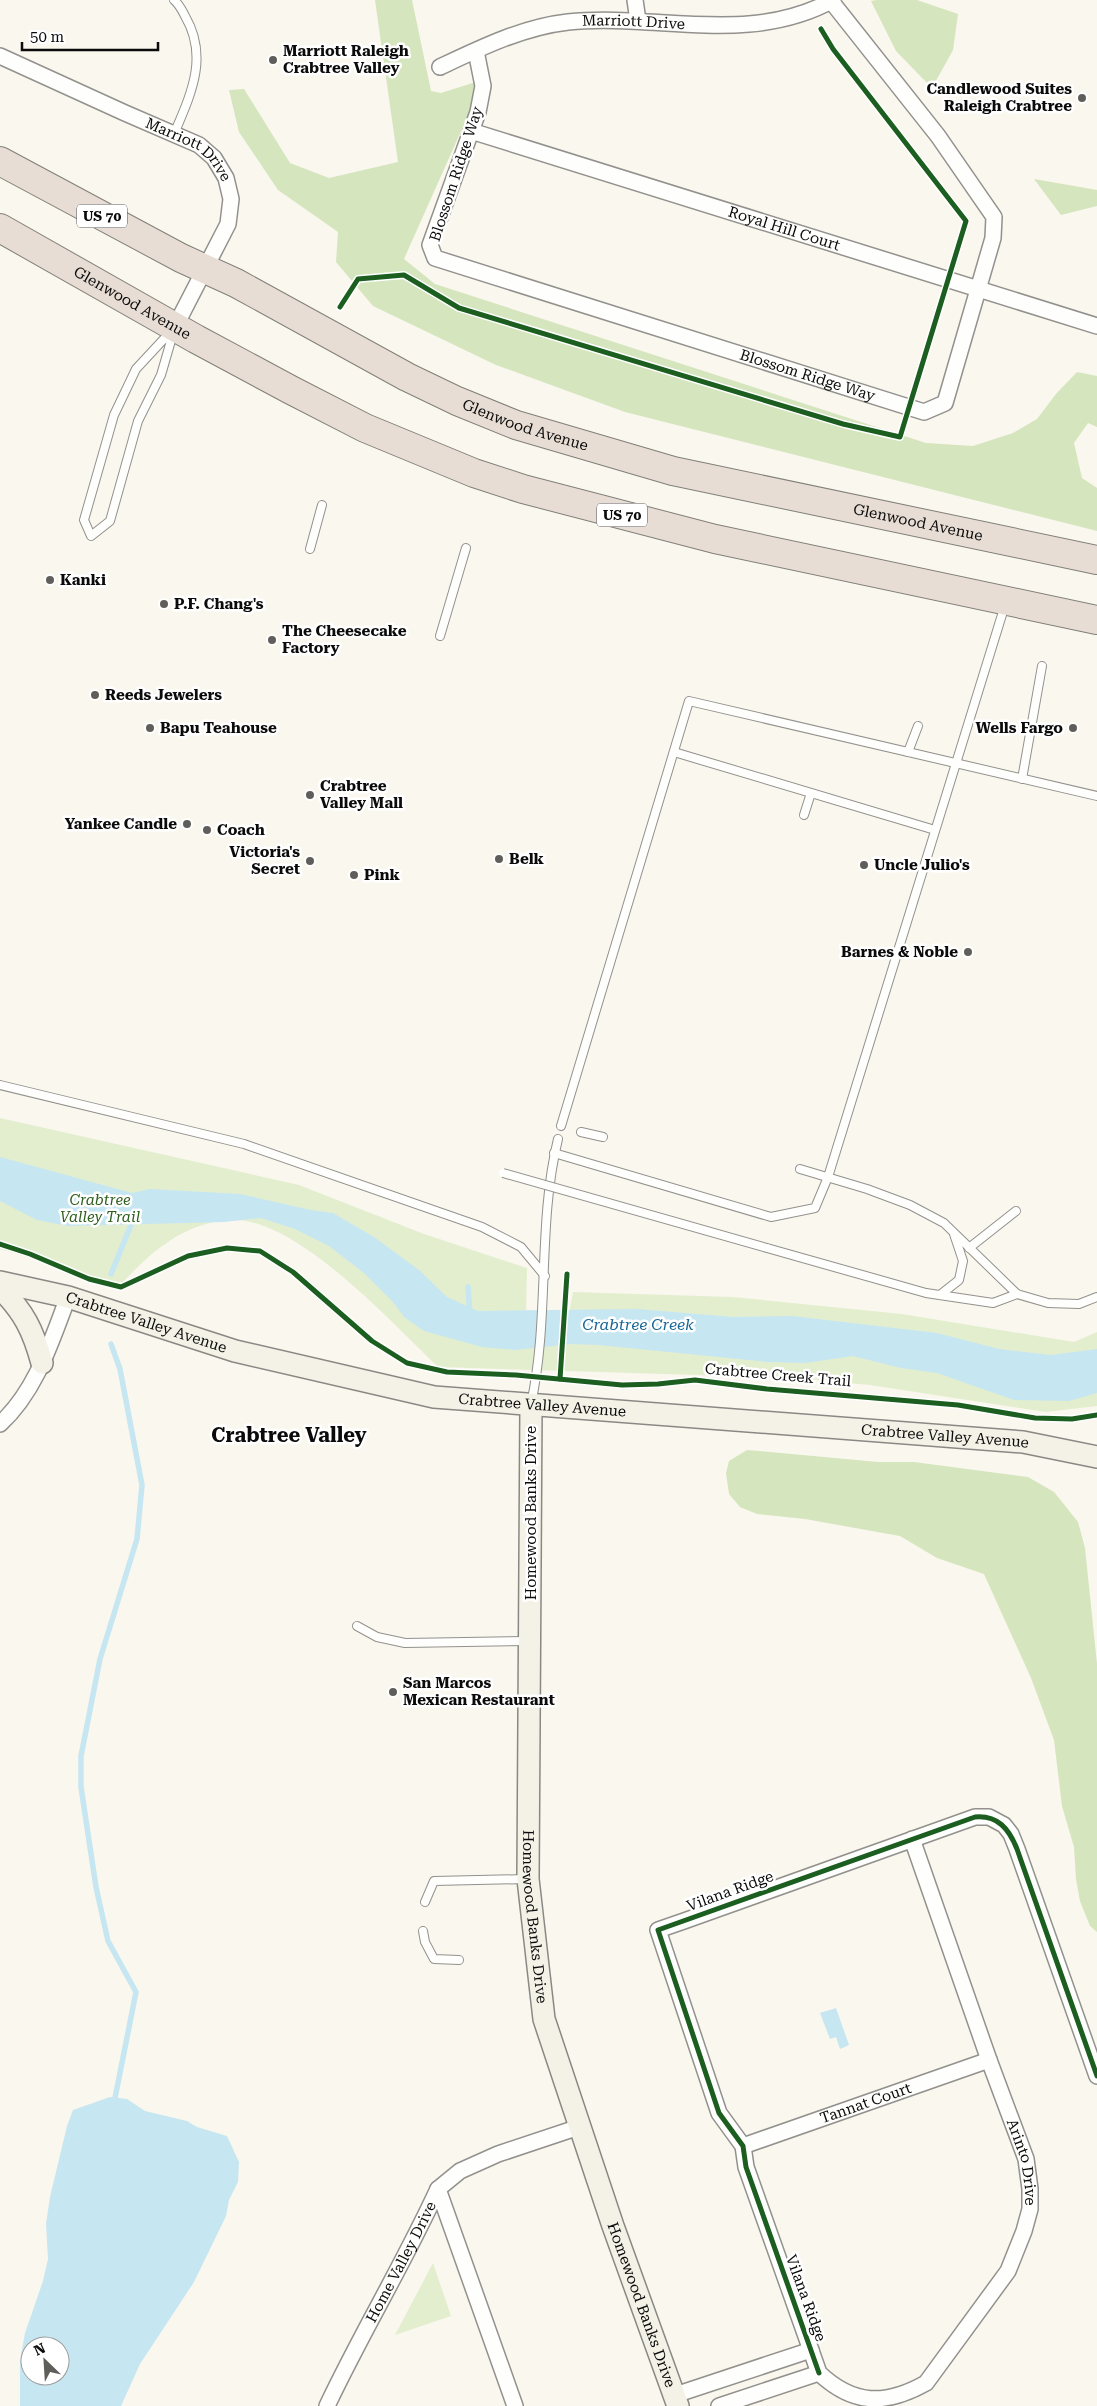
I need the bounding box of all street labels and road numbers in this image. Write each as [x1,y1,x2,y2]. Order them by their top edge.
street label: Marriott Drive [582,11,686,33]
street label: Blossom Ridge Way [426,104,486,244]
street label: Marriott Drive [143,114,235,185]
street label: Royal Hill Court [726,203,843,255]
road number: US 70 [77,205,127,228]
street label: Glenwood Avenue [70,263,194,343]
street label: Blossom Ridge Way [738,346,878,405]
street label: Glenwood Avenue [460,395,590,455]
street label: Glenwood Avenue [852,500,984,545]
road number: US 70 [597,504,647,526]
street label: Crabtree Valley Avenue [64,1288,229,1357]
street label: Crabtree Creek Trail [704,1360,852,1390]
street label: Crabtree Valley Avenue [458,1390,627,1421]
street label: Crabtree Valley Avenue [861,1421,1031,1452]
street label: Homewood Banks Drive [522,1426,540,1600]
street label: Homewood Banks Drive [518,1830,551,2004]
street label: Vilana Ridge [684,1867,776,1915]
street label: Tannat Court [818,2079,914,2127]
street label: Arinto Drive [1003,2116,1039,2205]
street label: Home Valley Drive [362,2198,440,2326]
street label: Homewood Banks Drive [603,2220,680,2390]
street label: Vilana Ridge [782,2252,830,2344]

